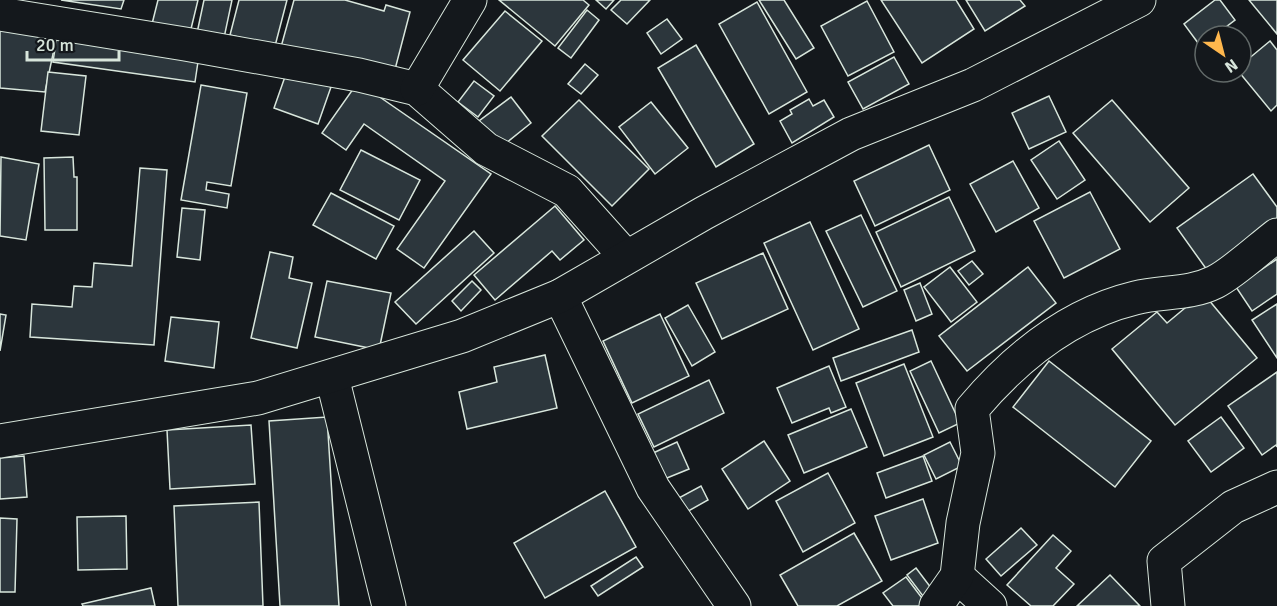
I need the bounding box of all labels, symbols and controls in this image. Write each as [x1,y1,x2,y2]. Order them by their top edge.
scale bar [27,24,118,62]
north arrow [1193,24,1253,84]
text: 20 m [36,34,74,56]
text: N [1221,54,1241,77]

